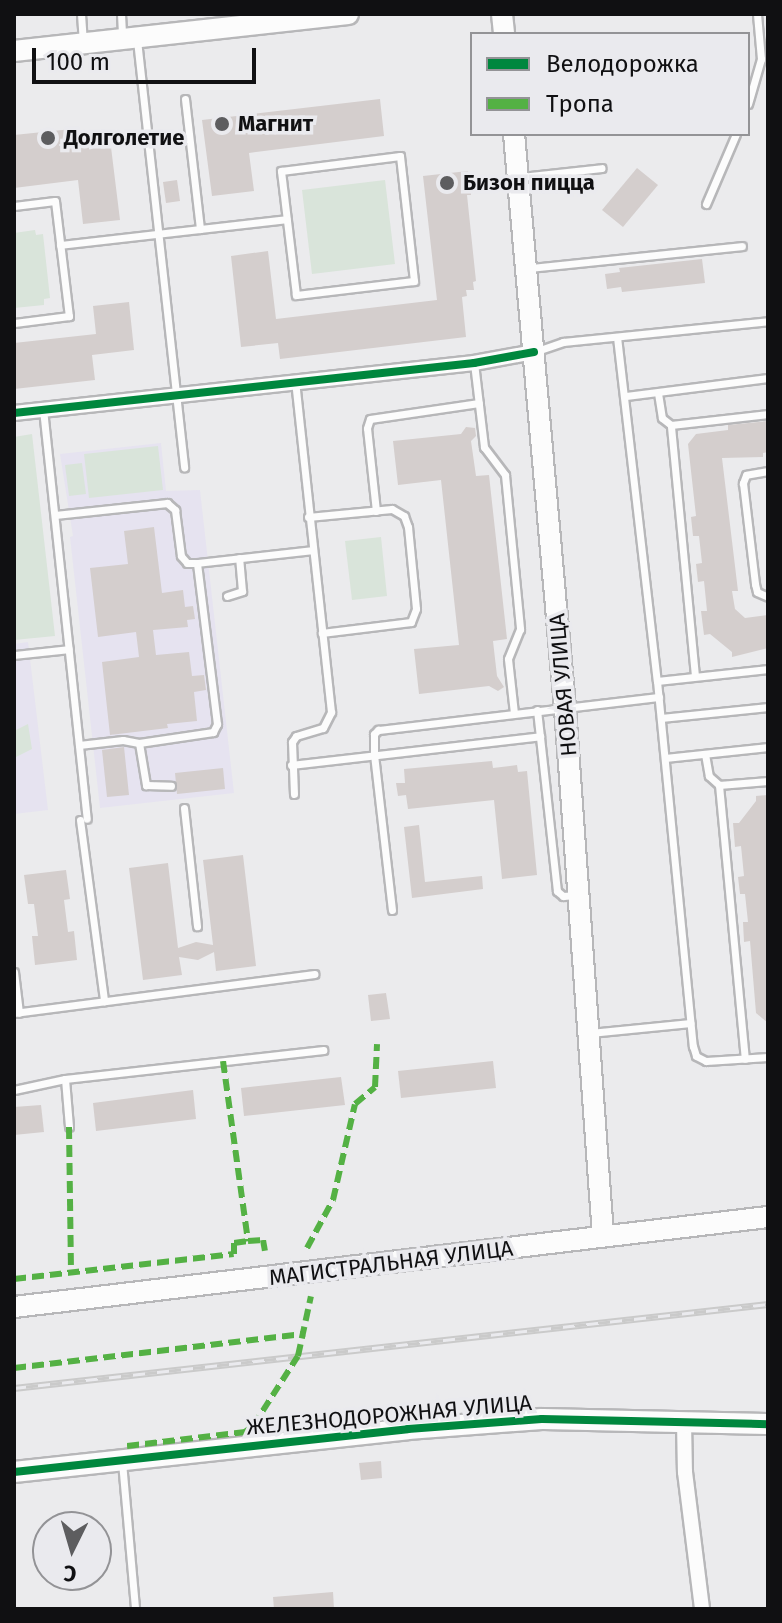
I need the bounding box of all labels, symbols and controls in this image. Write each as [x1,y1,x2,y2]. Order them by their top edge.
scale bar [36,32,260,82]
legend [470,32,750,136]
text: 100 m [46,48,110,76]
text: Велодорожка [546,50,699,78]
text: Тропа [546,90,614,118]
place label: Магнит [238,111,313,137]
marker: Магнит [213,115,231,133]
place label: Долголетие [64,125,184,151]
marker: Долголетие [39,129,57,147]
place label: Бизон пицца [463,170,595,196]
marker: Бизон пицца [438,174,456,192]
street label: НОВАЯ УЛИЦА [544,612,582,758]
street label: МАГИСТРАЛЬНАЯ УЛИЦА [268,1235,514,1291]
street label: ЖЕЛЕЗНОДОРОЖНАЯ УЛИЦА [245,1389,533,1441]
north arrow [32,1511,112,1591]
text: С [63,1559,78,1587]

